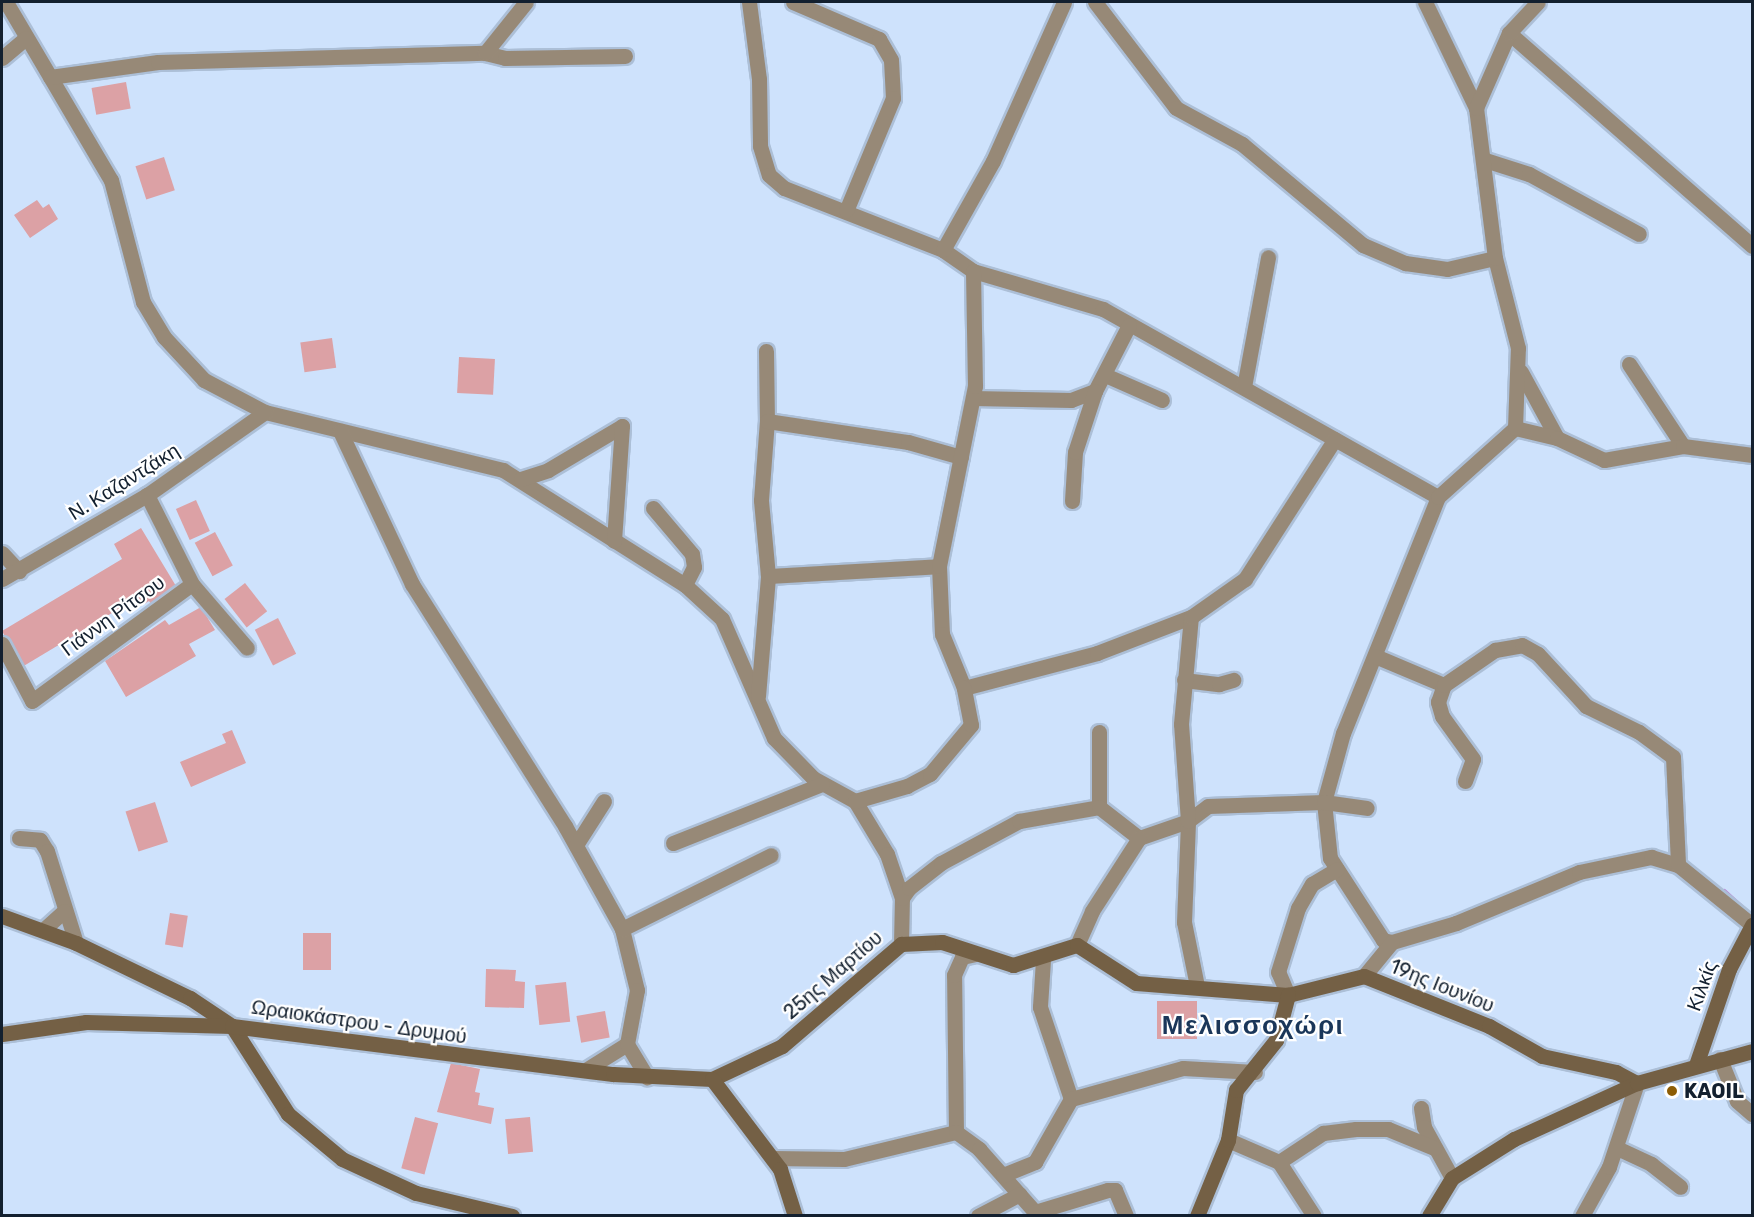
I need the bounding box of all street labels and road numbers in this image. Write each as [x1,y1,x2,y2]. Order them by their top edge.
street label: Ν. Καζαντζάκη [64,438,184,526]
street label: Γιάννη Ρίτσου [57,570,169,662]
street label: 25ης Μαρτίου [779,926,887,1024]
street label: 19ης Ιουνίου [1386,954,1498,1018]
street label: Κιλκίς [1682,958,1722,1014]
street label: Ωραιοκάστρου - Δρυμού [250,995,468,1049]

